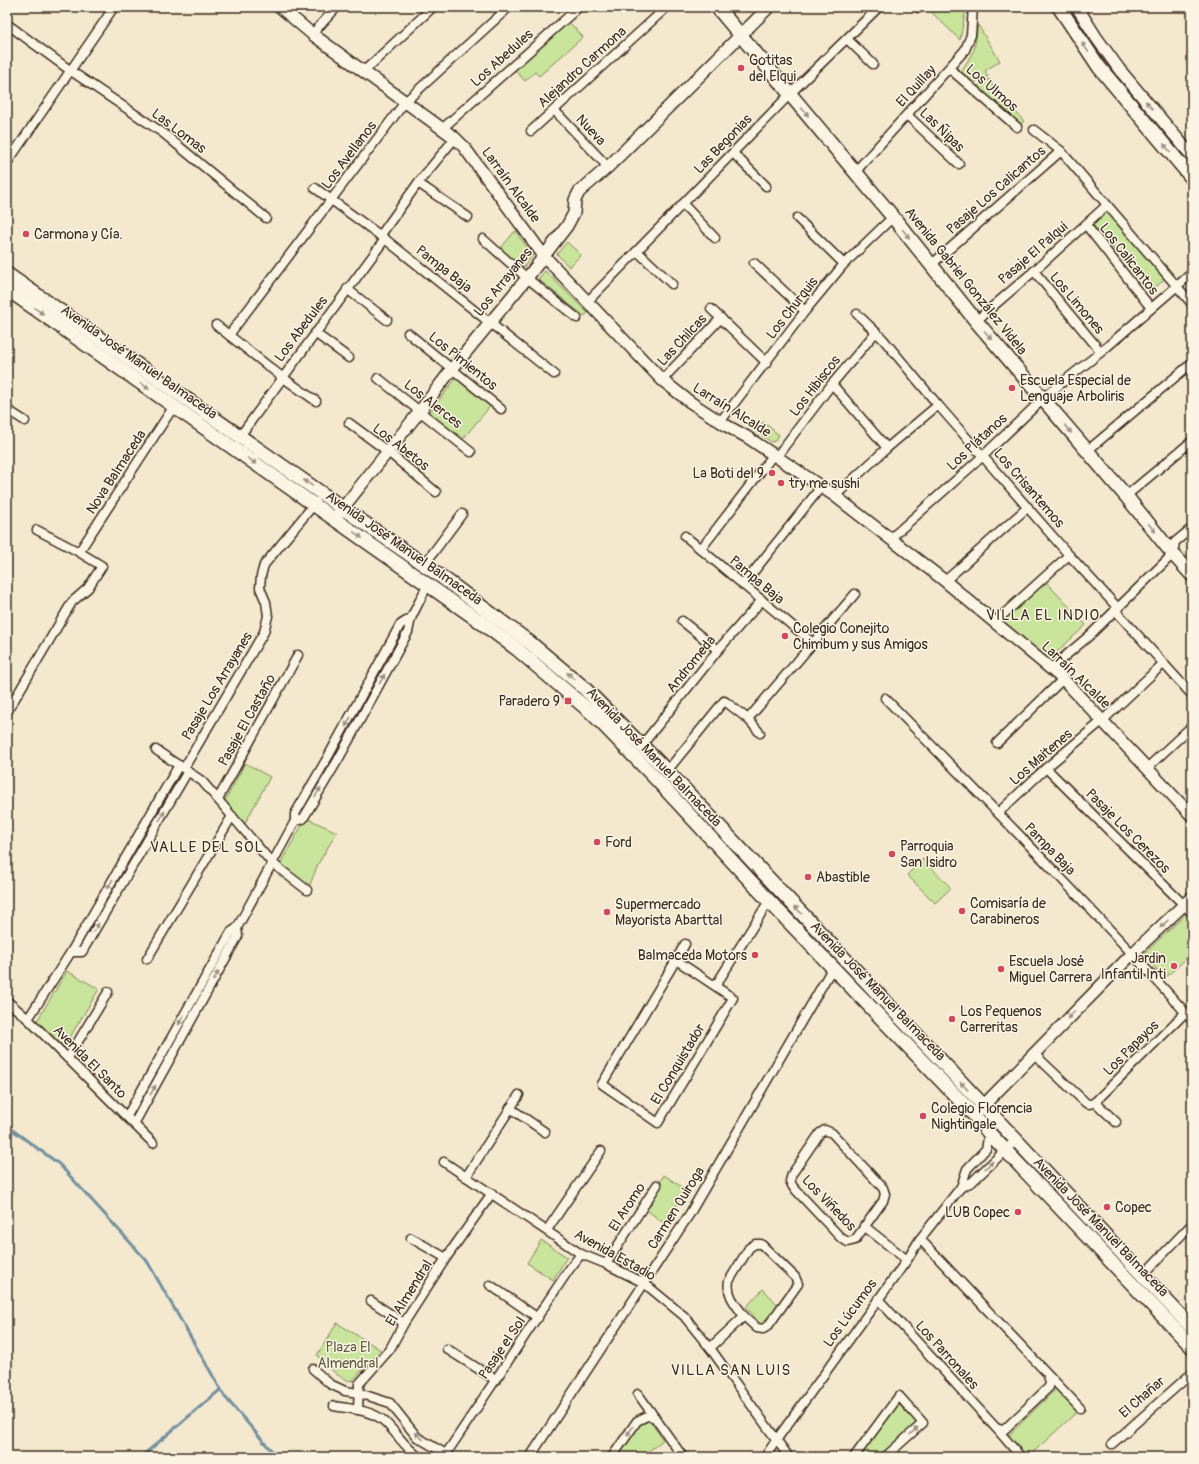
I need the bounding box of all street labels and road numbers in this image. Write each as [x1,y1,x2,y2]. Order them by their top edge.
street label: Alejandro Carmona [534,23,630,111]
street label: Los Abedules [467,25,537,90]
street label: Los Ulmos [962,61,1022,116]
street label: El Quillay [892,62,940,110]
street label: Las Ñipas [916,104,969,156]
street label: Las Lomas [148,105,210,157]
street label: Las Begonias [690,110,756,177]
street label: Nueva [572,111,610,149]
street label: Los Avellanos [318,117,381,192]
street label: Pasaje Los Calicantos [943,142,1050,238]
street label: Larraín Alcalde [478,144,544,226]
street label: Avenida Gabriel González Videla [901,204,1031,358]
street label: Pasaje El Palqui [995,218,1072,288]
street label: Los Calicantos [1096,220,1163,299]
street label: Pampa Baja [413,242,475,296]
street label: Los Arrayanes [470,244,536,320]
street label: Los Limones [1046,269,1108,338]
street label: Los Churquis [762,273,822,343]
street label: Los Abedules [271,292,332,365]
street label: Avenida José Manuel Balmaceda [57,301,221,423]
street label: Las Chilcas [654,310,711,369]
street label: Los Pimientos [425,328,501,394]
street label: Los Hibiscos [786,352,844,420]
street label: Los Alerces [400,376,466,432]
street label: Larraín Alcalde [690,379,774,441]
street label: Los Plátanos [943,409,1011,474]
street label: Los Abetos [369,420,433,475]
street label: Nova Balmaceda [82,427,150,517]
street label: Los Crisantemos [990,445,1069,532]
street label: Avenida José Manuel Balmaceda [322,487,486,609]
street label: Pampa Baja [726,552,788,608]
street label: Pasaje Los Arrayanes [178,628,256,743]
street label: Andromeda [663,632,719,696]
street label: Larraín Alcalde [1038,638,1114,712]
street label: Pasaje El Castaño [215,671,279,769]
street label: Avenida José Manuel Balmaceda [583,684,725,830]
street label: Los Maitenes [1006,725,1076,789]
street label: Pasaje Los Cerezos [1082,785,1174,877]
street label: Pampa Baja [1021,819,1079,879]
street label: Avenida José Manuel Balmaceda [807,918,949,1064]
street label: Los Papayos [1100,1016,1163,1079]
street label: El Conquistador [647,1021,709,1107]
street label: Avenida El Santo [50,1022,131,1103]
street label: Avenida José Manuel Balmaceda [1030,1154,1172,1300]
street label: Carmen Quiroga [644,1164,708,1252]
street label: Los Viñedos [798,1172,860,1235]
street label: El Aromo [605,1179,649,1234]
street label: Avenida Estadio [571,1226,659,1285]
street label: El Almendral [382,1257,436,1329]
street label: Los Lúcumos [820,1275,881,1350]
street label: Pasaje el Sol [475,1313,529,1383]
street label: Los Parronales [912,1317,983,1393]
street label: El Chañar [1116,1373,1168,1421]

